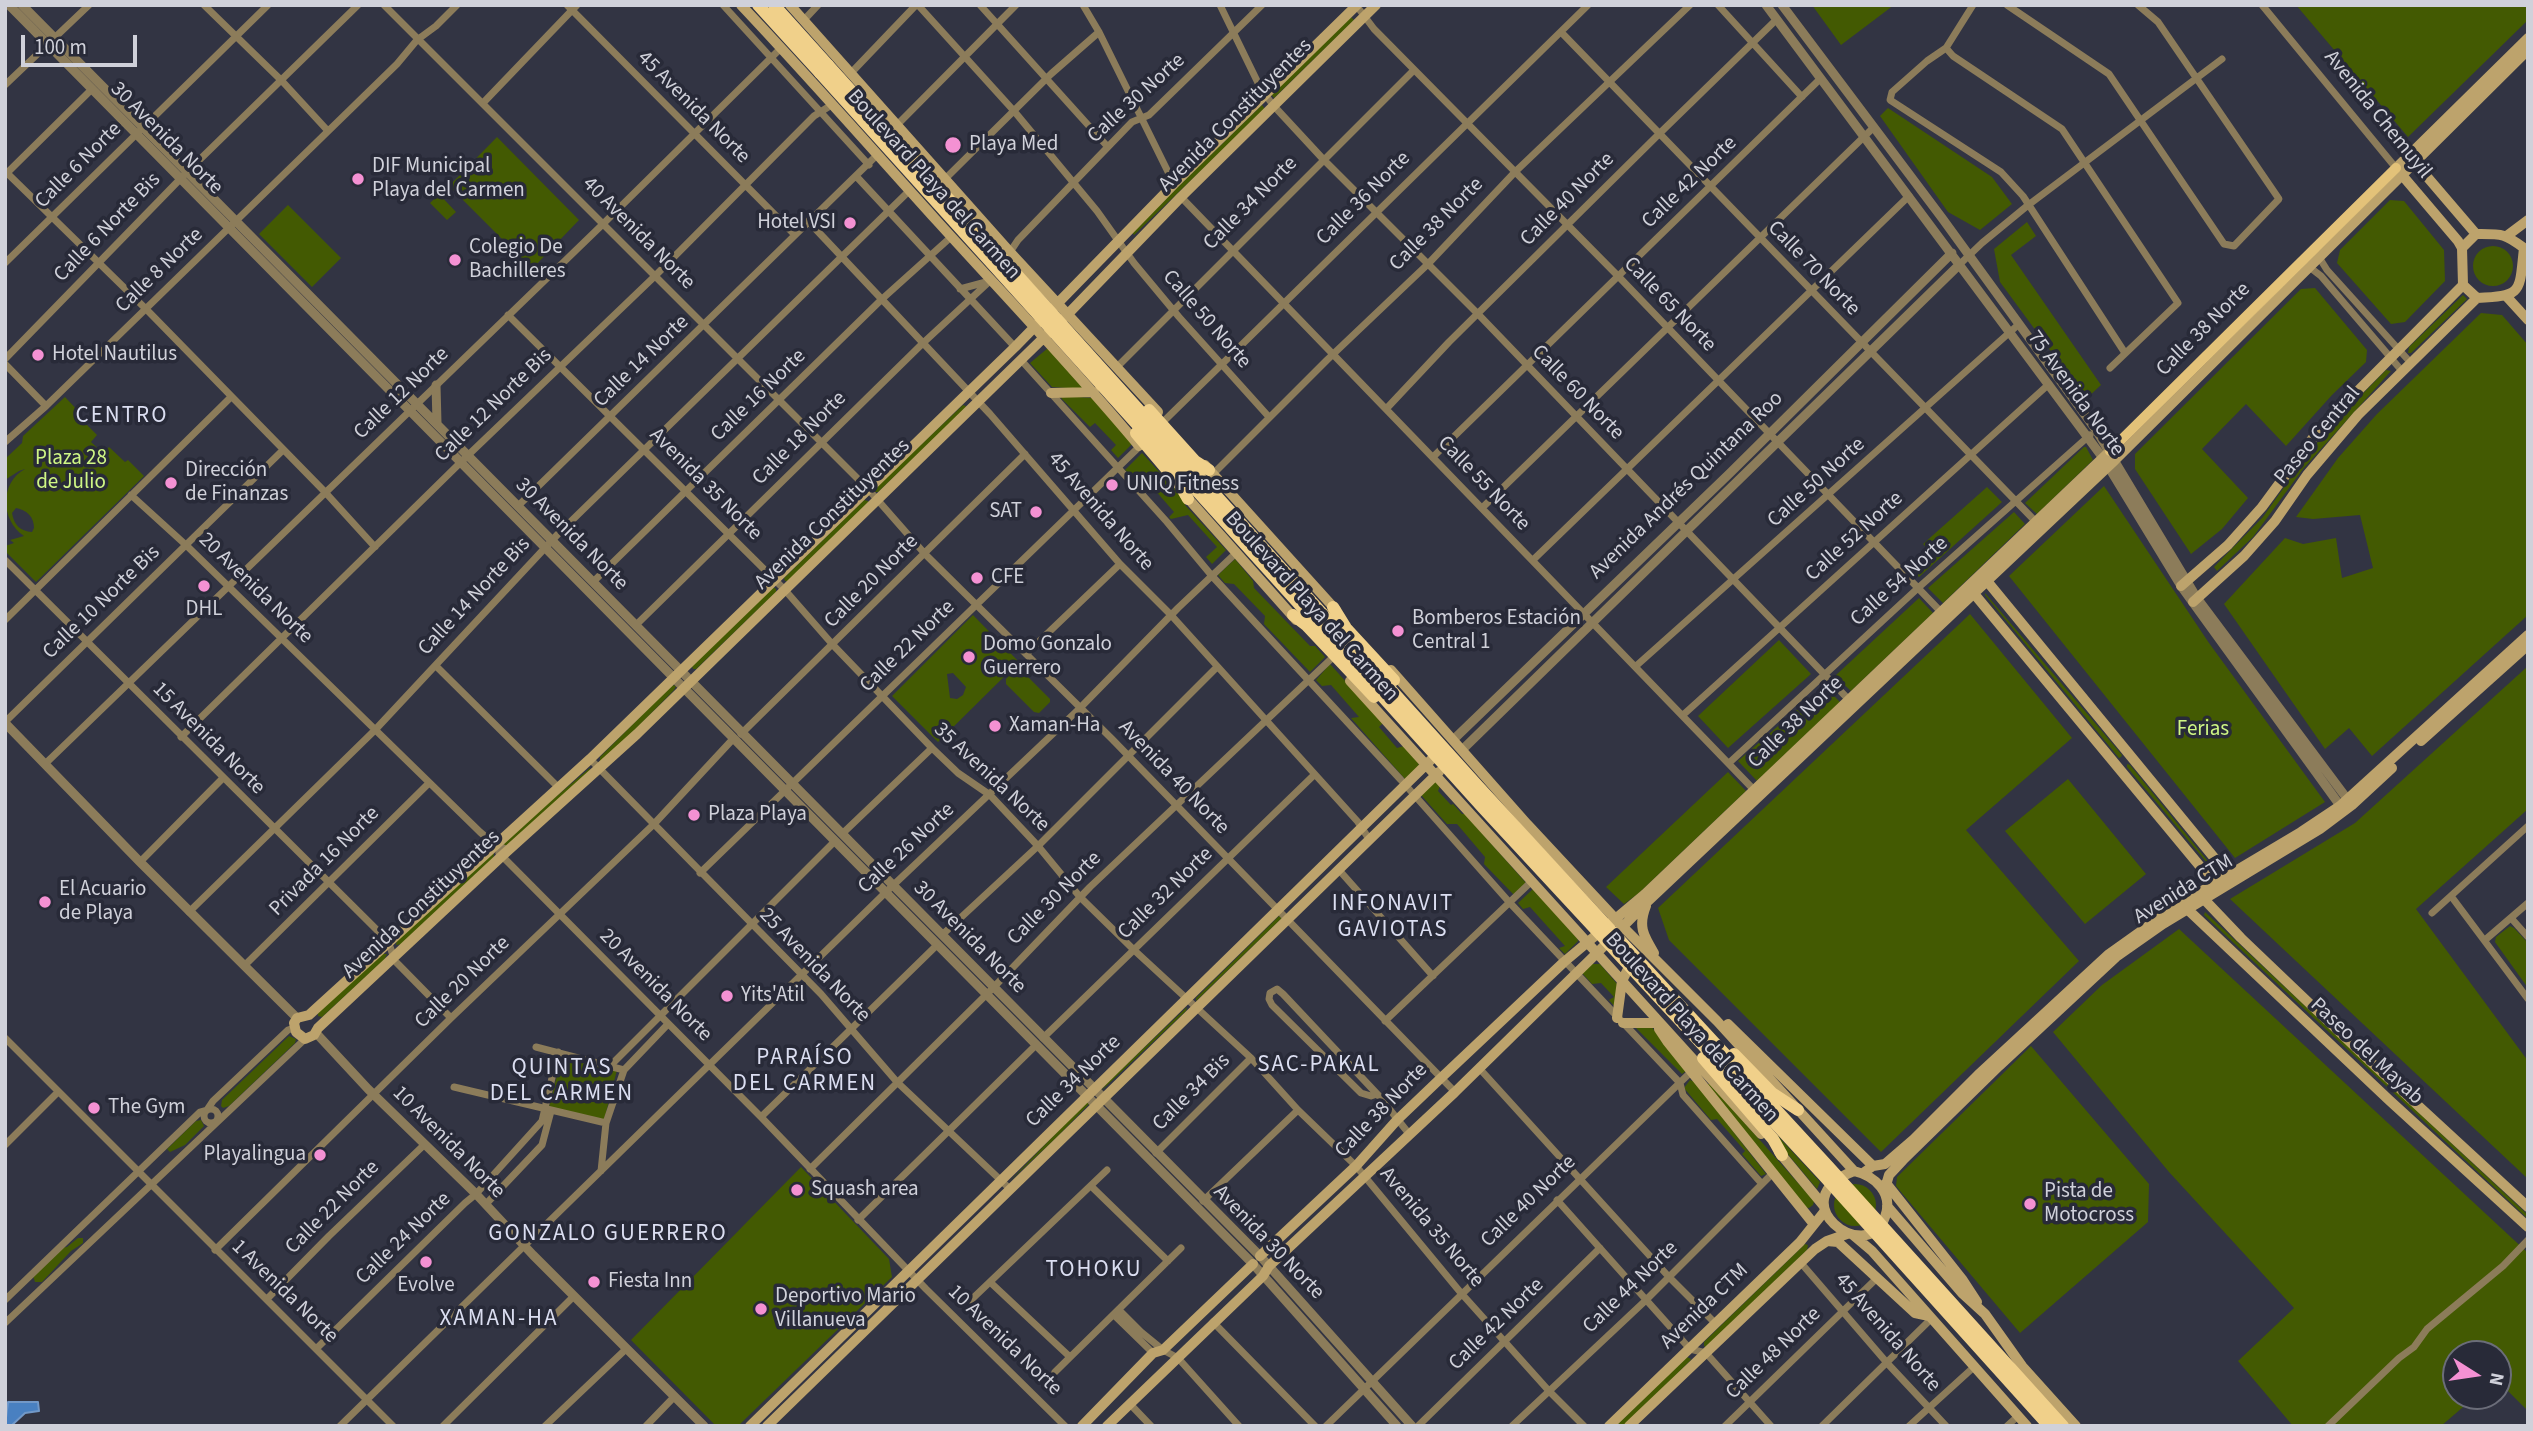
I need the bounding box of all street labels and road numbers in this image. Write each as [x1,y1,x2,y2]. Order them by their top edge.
street label: Avenida Constituyentes [1154,34,1318,198]
street label: 45 Avenida Norte [631,46,755,170]
street label: Avenida Chemuyil [2318,46,2436,184]
street label: Calle 30 Norte [1083,49,1191,149]
street label: 30 Avenida Norte [104,77,228,201]
street label: Boulevard Playa del Carmen [841,85,1025,285]
street label: Calle 6 Norte [30,117,128,215]
street label: Calle 42 Norte [1637,131,1743,235]
street label: Calle 36 Norte [1312,147,1416,251]
street label: Calle 40 Norte [1516,148,1620,252]
street label: Calle 34 Norte [1199,152,1303,256]
street label: Calle 6 Norte Bis [49,168,167,288]
street label: 40 Avenida Norte [576,172,700,296]
street label: Calle 38 Norte [1385,173,1489,277]
street label: Calle 70 Norte [1761,216,1865,322]
street label: Calle 8 Norte [111,223,209,319]
street label: Calle 65 Norte [1617,252,1721,358]
street label: Calle 50 Norte [1156,266,1256,374]
street label: Calle 38 Norte [2152,278,2256,382]
street label: Calle 14 Norte [589,310,695,414]
street label: 75 Avenida Norte [2021,326,2129,462]
street label: Calle 60 Norte [1525,340,1629,446]
street label: Calle 12 Norte [349,342,455,446]
street label: Calle 12 Norte Bis [430,344,558,468]
street label: Calle 16 Norte [706,344,812,448]
street label: Paseo Central [2270,382,2366,490]
street label: Calle 18 Norte [748,387,852,491]
street label: Avenida Andrés Quintana Roo [1585,387,1789,585]
street label: Avenida 35 Norte [643,423,767,547]
street label: Calle 55 Norte [1431,431,1535,537]
street label: Calle 50 Norte [1763,433,1871,533]
street label: Avenida Constituyentes [750,434,916,596]
street label: 45 Avenida Norte [1042,447,1158,577]
street label: 30 Avenida Norte [509,473,633,597]
street label: Calle 52 Norte [1801,487,1909,587]
street label: Boulevard Playa del Carmen [1219,507,1403,707]
street label: 20 Avenida Norte [193,528,317,650]
street label: Calle 20 Norte [820,530,924,634]
street label: Calle 14 Norte Bis [414,532,536,662]
street label: Calle 54 Norte [1846,532,1954,632]
street label: Calle 10 Norte Bis [38,541,166,665]
street label: Calle 22 Norte [855,595,961,699]
street label: Calle 38 Norte [1743,671,1849,775]
street label: 15 Avenida Norte [146,677,270,801]
street label: Avenida 40 Norte [1112,716,1234,840]
street label: 35 Avenida Norte [928,718,1054,838]
street label: Calle 26 Norte [854,798,960,900]
street label: Privada 16 Norte [265,802,385,922]
street label: Avenida Constituyentes [338,825,506,985]
street label: Calle 32 Norte [1113,842,1219,946]
street label: Calle 30 Norte [1003,847,1107,951]
street label: Avenida CTM [2130,849,2238,931]
street label: 30 Avenida Norte [907,876,1031,1000]
street label: 25 Avenida Norte [753,904,875,1028]
street label: 20 Avenida Norte [593,924,717,1048]
street label: Boulevard Playa del Carmen [1599,928,1783,1128]
street label: Calle 20 Norte [410,931,516,1035]
street label: Paseo del Mayab [2304,993,2428,1111]
street label: Calle 34 Norte [1021,1030,1127,1134]
street label: Calle 34 Bis [1148,1049,1236,1137]
street label: Calle 38 Norte [1330,1058,1434,1164]
street label: 10 Avenida Norte [386,1081,510,1205]
street label: Calle 40 Norte [1476,1150,1582,1254]
street label: Calle 22 Norte [281,1156,385,1260]
street label: Avenida 35 Norte [1373,1163,1489,1293]
street label: Avenida 30 Norte [1207,1181,1329,1305]
street label: Calle 24 Norte [351,1187,457,1291]
street label: 1 Avenida Norte [225,1235,343,1349]
street label: Calle 44 Norte [1578,1236,1684,1340]
street label: Avenida CTM [1656,1259,1754,1355]
street label: 45 Avenida Norte [1829,1268,1945,1398]
street label: Calle 42 Norte [1444,1273,1550,1377]
street label: 10 Avenida Norte [942,1280,1066,1402]
street label: Calle 48 Norte [1721,1302,1827,1406]

